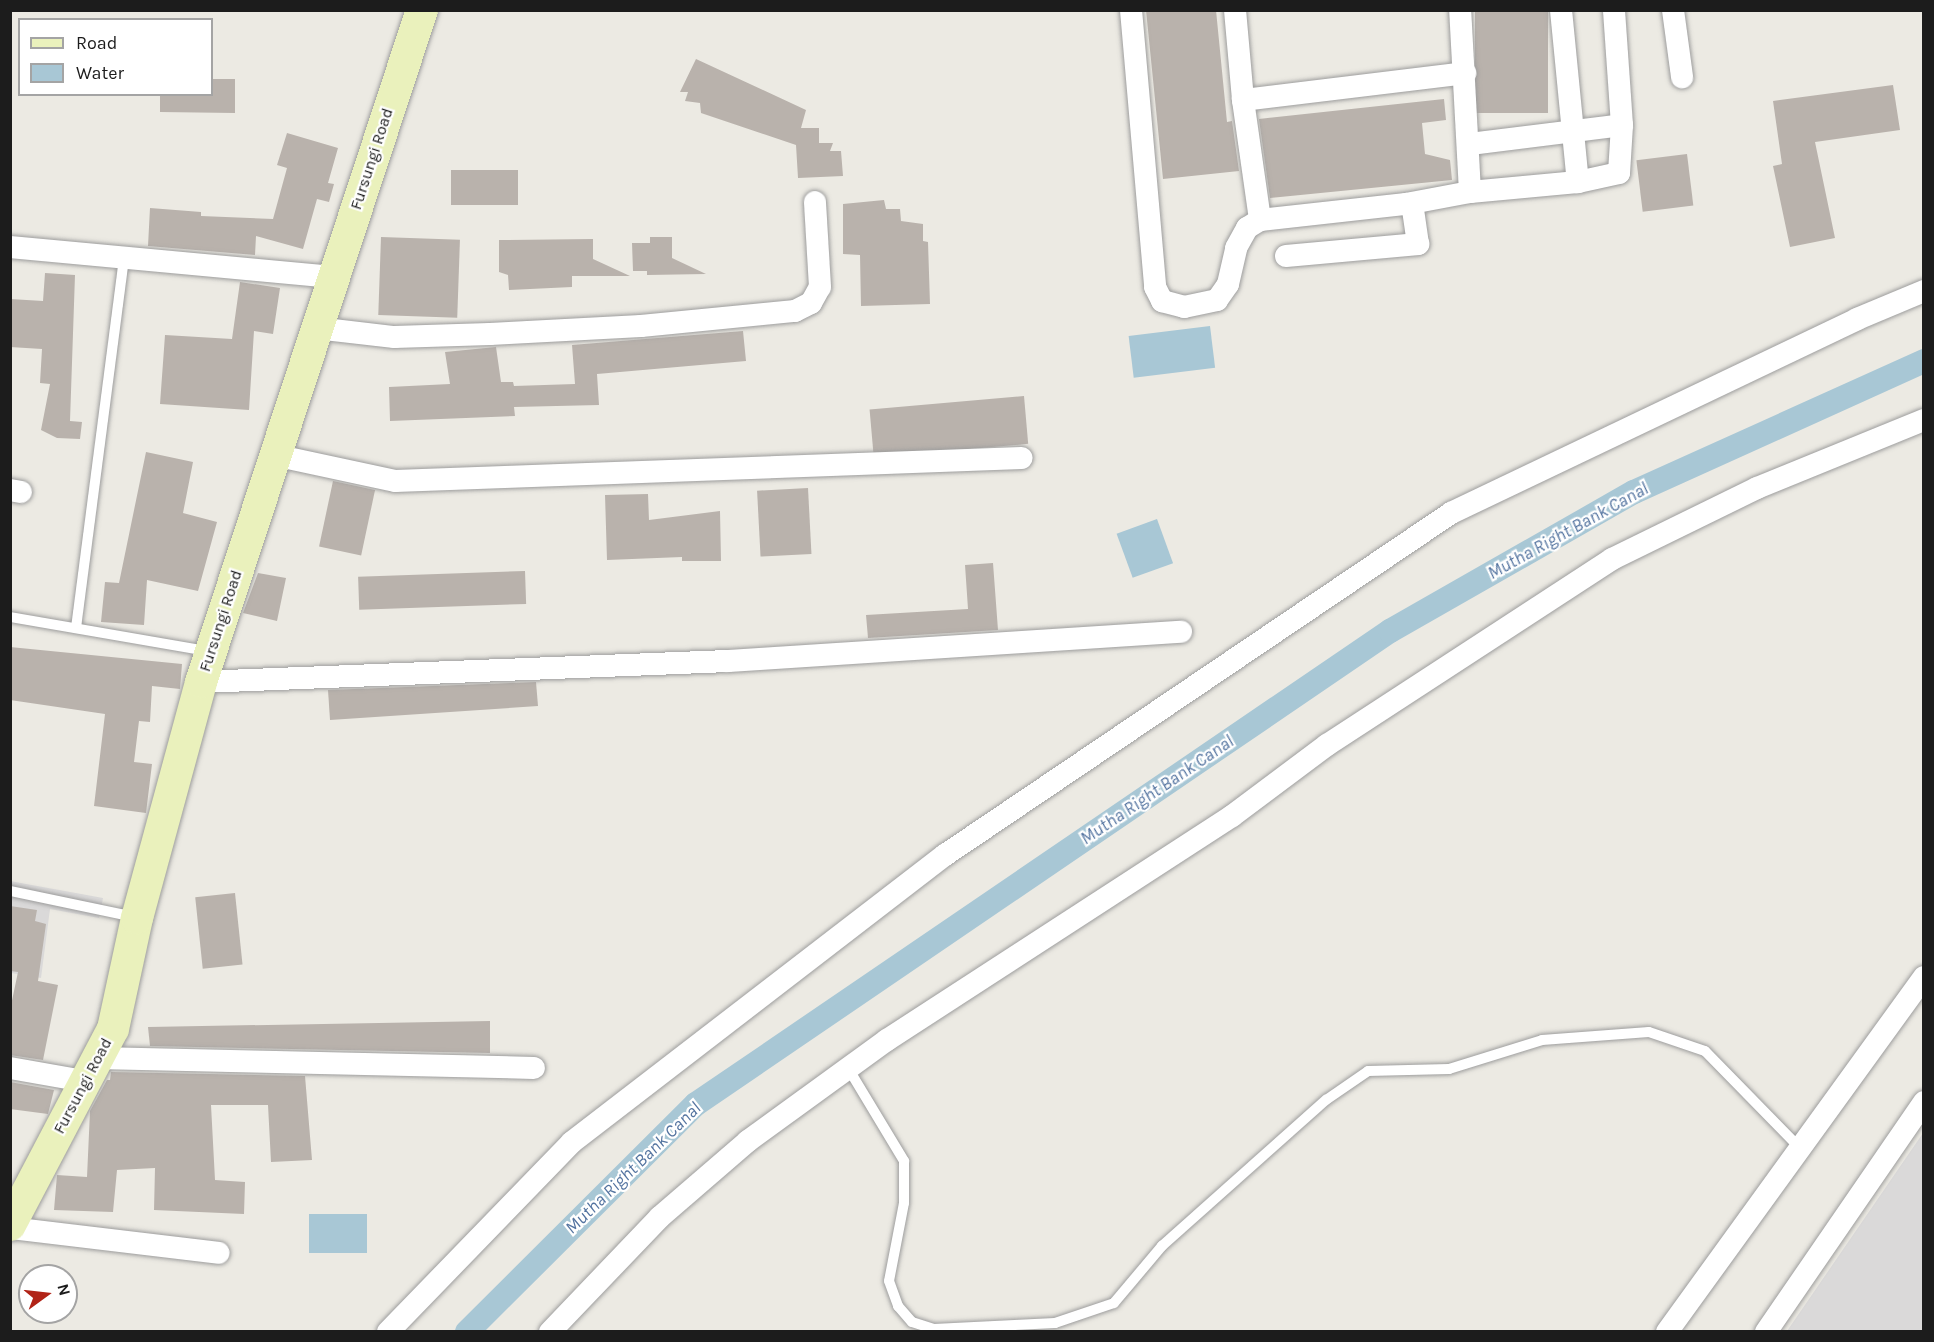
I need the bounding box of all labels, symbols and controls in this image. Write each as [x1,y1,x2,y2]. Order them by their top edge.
legend [18,18,213,96]
text: Road [76,32,117,54]
text: Water [76,62,124,84]
street label: Fursungi Road [347,106,397,212]
water label: Mutha Right Bank Canal [1484,478,1652,584]
street label: Fursungi Road [196,568,246,674]
water label: Mutha Right Bank Canal [1076,731,1238,849]
street label: Fursungi Road [50,1035,116,1137]
water label: Mutha Right Bank Canal [561,1098,705,1238]
north arrow [18,1264,78,1324]
text: N [53,1282,75,1298]

